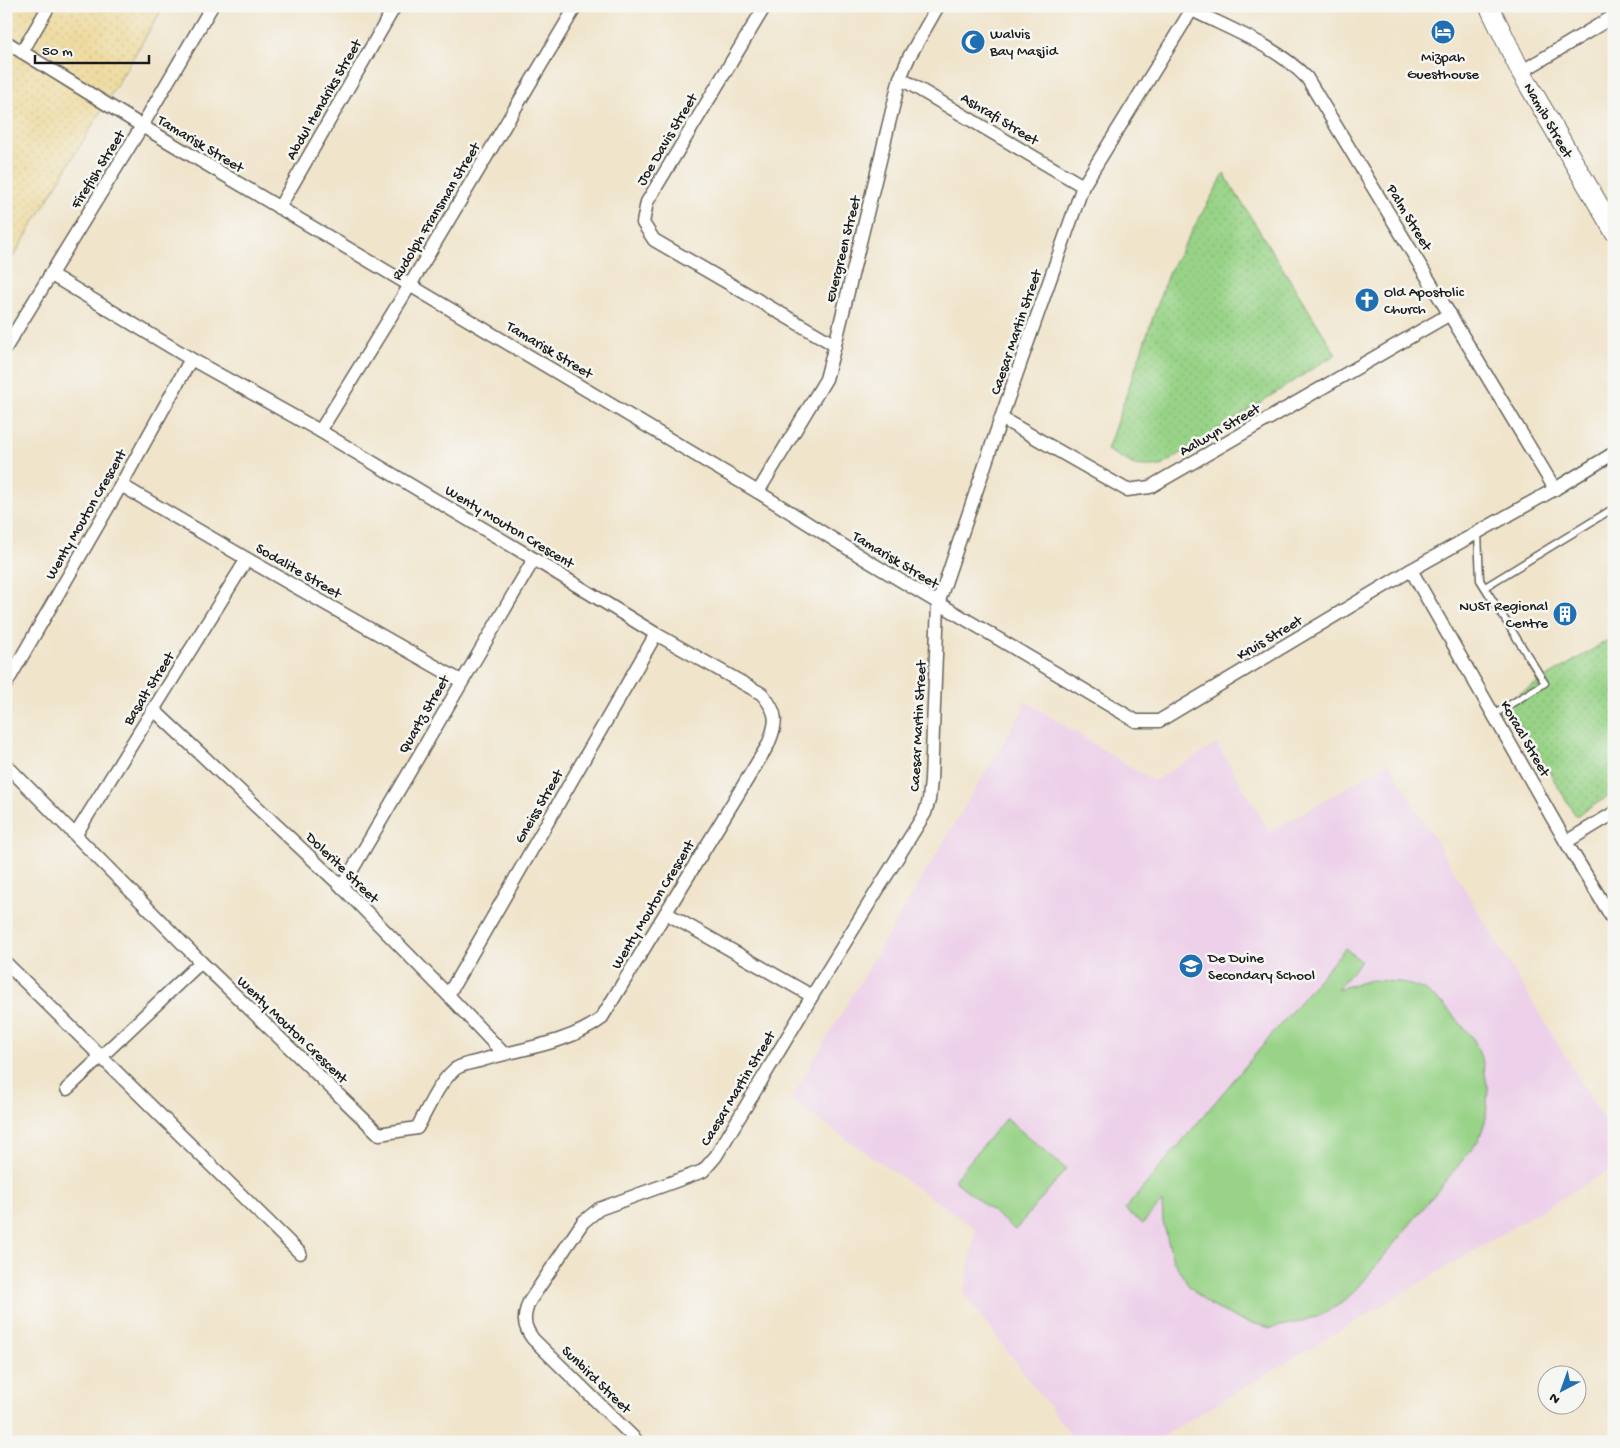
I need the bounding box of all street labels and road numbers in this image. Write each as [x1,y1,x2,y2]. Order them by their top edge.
street label: Abdul Hendriks Street [283,35,367,163]
street label: Namib Street [1519,80,1577,163]
street label: Joe Davis Street [633,89,703,189]
street label: Ashrafi Street [957,89,1043,151]
street label: Tamarisk Street [153,111,248,178]
street label: Firefish Street [67,126,131,213]
street label: Rudolph Fransman Street [388,138,486,284]
street label: Palm Street [1381,181,1436,256]
street label: Evergreen Street [822,193,866,305]
street label: Caesar Martin Street [987,266,1047,398]
street label: Tamarisk Street [502,317,597,384]
street label: Aalwyn Street [1176,399,1265,461]
street label: Wenty Mouton Crescent [42,445,132,583]
street label: Wenty Mouton Crescent [441,482,578,574]
street label: Tamarisk Street [848,527,943,594]
street label: Sodalite Street [252,540,346,604]
street label: Kruis Street [1234,611,1308,665]
street label: Basalt Street [120,648,180,730]
street label: Caesar Martin Street [907,658,932,792]
street label: Quartz Street [395,671,455,757]
street label: Koraal Street [1495,698,1554,782]
street label: Gneiss Street [511,765,569,847]
street label: Dolerite Street [301,828,383,909]
street label: Wenty Mouton Crescent [608,836,700,973]
street label: Wenty Mouton Crescent [232,973,352,1089]
street label: Caesar Martin Street [697,1027,781,1150]
street label: Sunbird Street [557,1343,636,1419]

